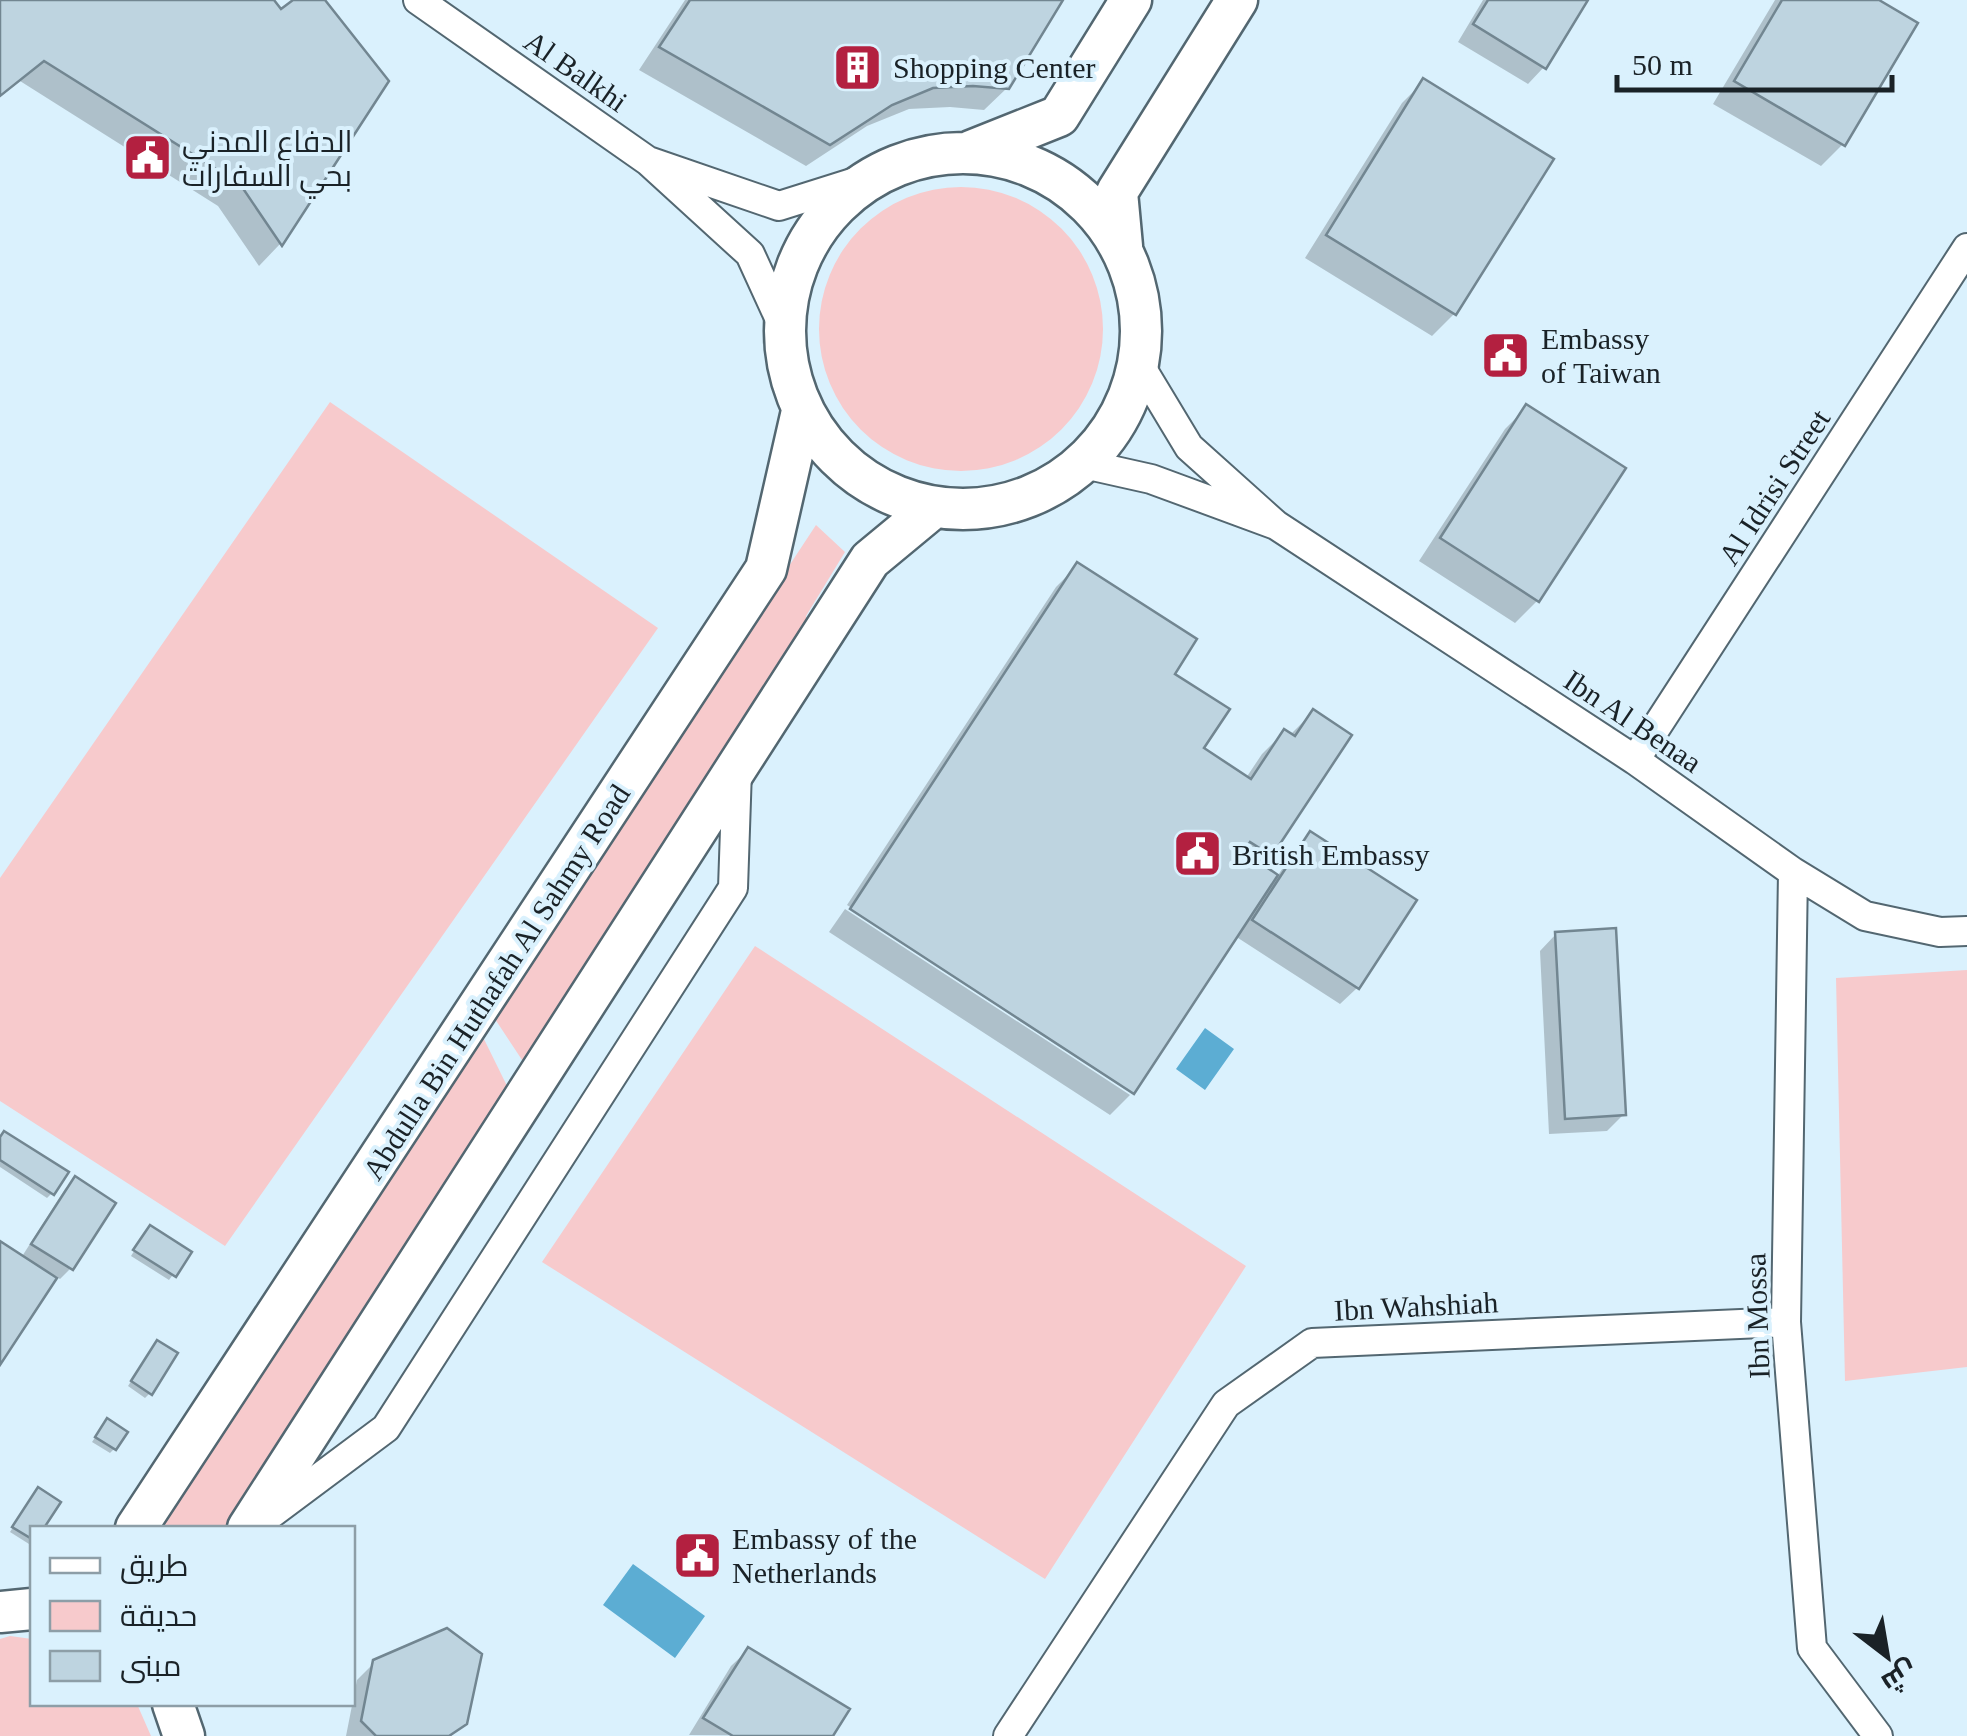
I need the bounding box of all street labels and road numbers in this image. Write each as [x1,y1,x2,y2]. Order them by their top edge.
street label: Al Balkhi [518,24,634,118]
street label: Al Idrisi Street [1712,403,1837,571]
street label: Ibn Al Benaa [1558,663,1708,779]
street label: Abdulla Bin Huthafah Al Sahmy Road [356,778,636,1186]
street label: Ibn Mossa [1738,1253,1776,1379]
street label: Ibn Wahshiah [1333,1285,1499,1327]

